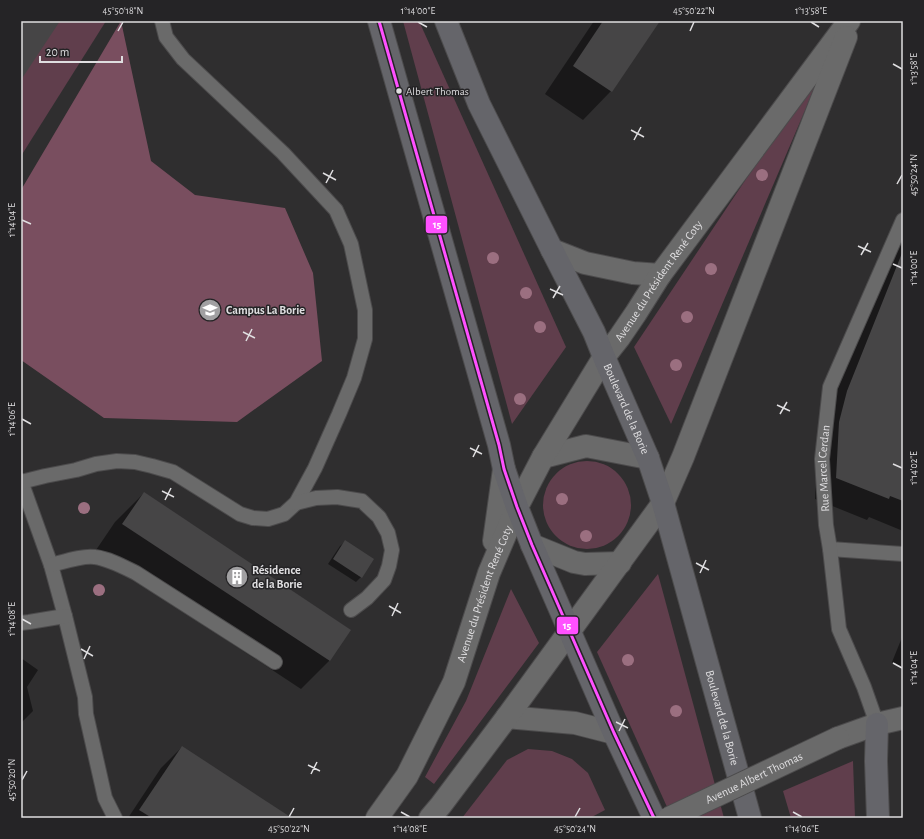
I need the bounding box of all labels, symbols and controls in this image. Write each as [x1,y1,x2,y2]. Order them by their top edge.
text: 45°50'18"N [103,6,143,16]
text: 1°14'00"E [401,6,435,16]
text: 45°50'22"N [673,6,715,16]
text: 1°13'58"E [795,6,827,16]
scale bar [40,38,122,64]
text: 20 m [46,46,69,58]
text: 1°13'58"E [909,53,919,85]
marker: Albert Thomas [394,86,404,96]
place label: Albert Thomas [406,86,469,97]
text: 45°50'24"N [909,154,919,196]
text: 1°14'04"E [7,203,17,237]
line badge: 15 [425,215,448,234]
street label: Avenue du Président René Coty [612,218,705,344]
text: 15 [433,219,442,230]
text: 1°14'00"E [909,251,919,285]
school or university icon: Campus La Borie [197,297,223,323]
place label: Campus La Borie [226,304,305,316]
street label: Boulevard de la Borie [601,361,652,456]
text: 1°14'06"E [7,402,17,436]
street label: Rue Marcel Cerdan [816,424,832,512]
text: 1°14'02"E [909,451,919,485]
street label: Avenue du Président René Coty [455,524,515,664]
building icon: Résidence de la Borie [224,564,250,590]
place label: Résidence de la Borie [252,564,303,590]
text: 1°14'08"E [7,602,17,636]
line badge: 15 [556,616,579,635]
text: 15 [563,620,572,631]
text: 1°14'04"E [909,651,919,685]
street label: Boulevard de la Borie [703,669,741,767]
street label: Avenue Albert Thomas [704,750,804,806]
text: 45°50'20"N [7,759,17,801]
text: 45°50'22"N [268,824,310,834]
text: 1°14'08"E [393,824,427,834]
text: 45°50'24"N [554,824,596,834]
text: 1°14'06"E [785,824,819,834]

